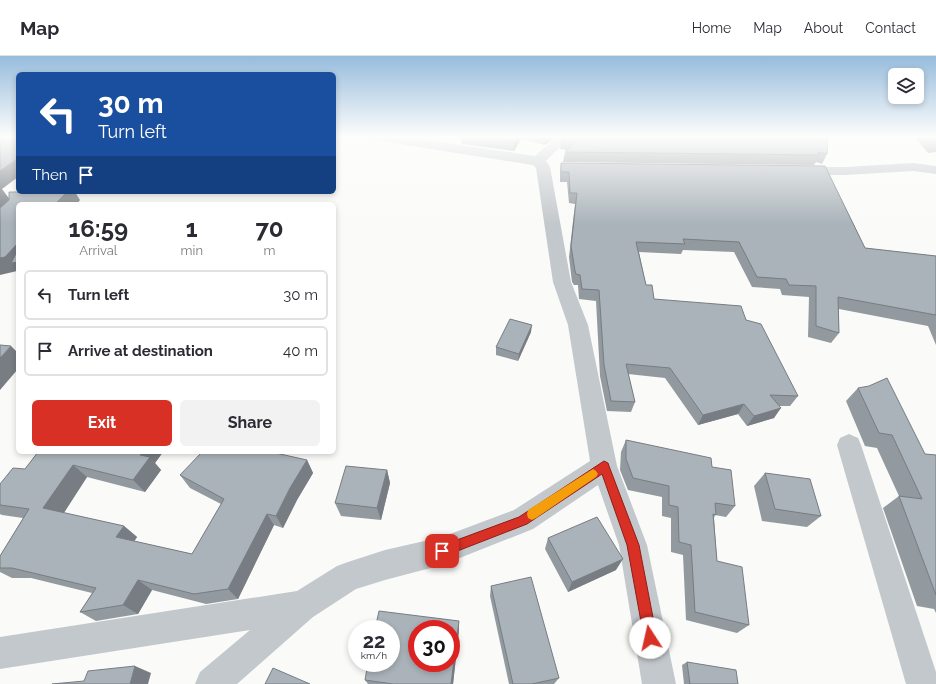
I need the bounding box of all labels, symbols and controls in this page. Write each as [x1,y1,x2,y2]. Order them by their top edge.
text: Map [20,17,59,39]
text: Home [692,20,731,36]
text: Map [753,20,782,36]
text: About [804,20,843,36]
text: Contact [865,20,916,36]
map controls [888,68,924,104]
button: layers [888,68,924,104]
text: 30 m [98,87,164,120]
icon: left [32,88,84,140]
text: Turn left [98,121,167,142]
icon: arrive [75,164,97,186]
text: Then [32,166,67,184]
text: 16:59 [68,214,128,243]
text: 1 [186,214,198,243]
text: 70 [255,214,284,243]
text: Arrival [79,243,117,258]
text: min [181,243,203,258]
text: m [264,243,275,258]
icon: left [34,284,56,306]
text: Turn left [68,286,129,304]
text: 30 m [283,286,318,304]
icon: arrive [34,340,56,362]
text: Arrive at destination [68,342,213,360]
text: 40 m [283,342,318,360]
button: Exit [32,400,172,446]
button: Share [180,400,320,446]
pin [425,534,459,568]
icon: arrive [431,540,453,562]
position arrow [629,617,671,659]
speed limit sign: 30 [408,620,460,672]
text: 22 [363,629,385,653]
text: km/h [361,650,387,661]

